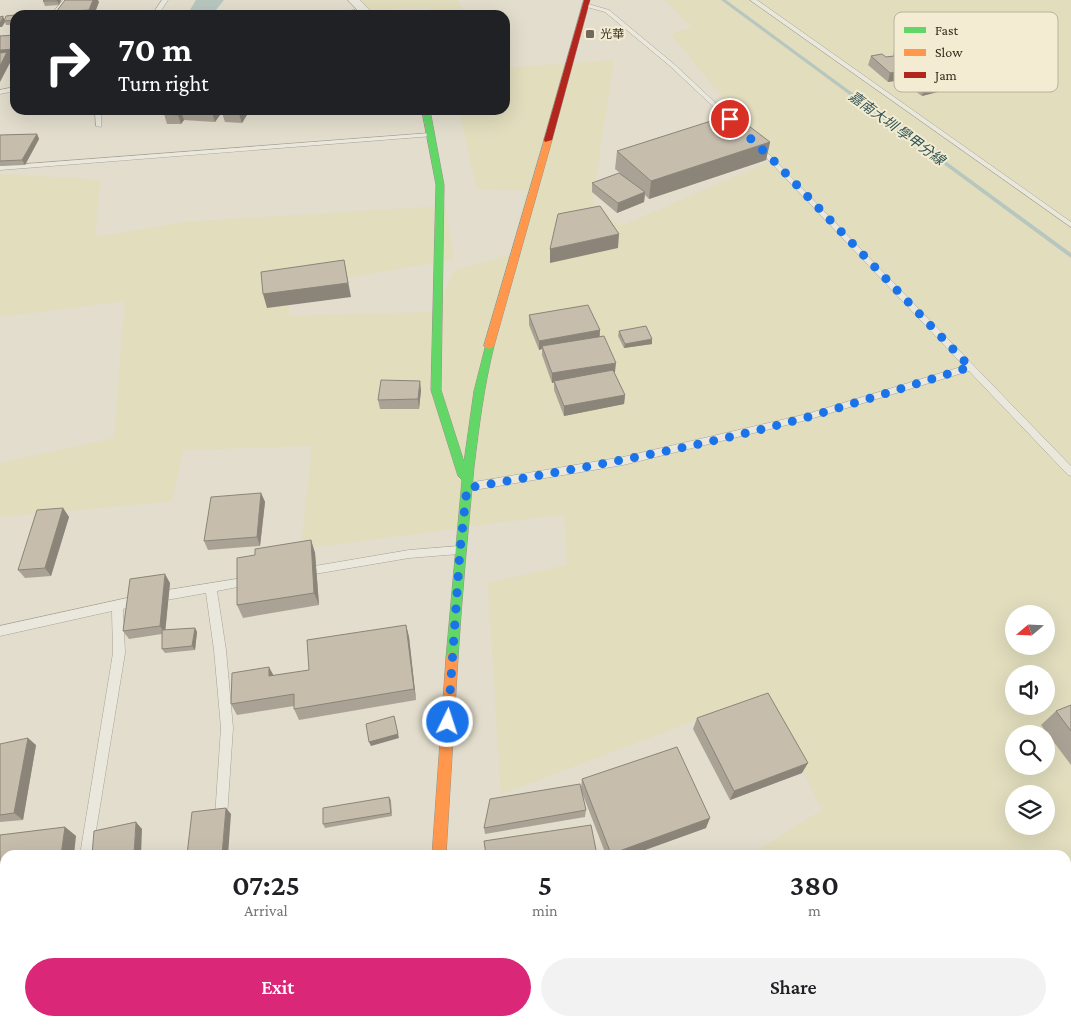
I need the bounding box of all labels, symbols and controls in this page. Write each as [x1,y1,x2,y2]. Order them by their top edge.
legend [894,12,1058,92]
text: Fast [935,22,959,38]
place label: 光華 [600,27,624,41]
marker: 光華 [584,28,596,40]
icon: right [35,30,100,95]
text: 70 m [118,30,192,69]
text: Slow [935,44,963,60]
text: Jam [933,67,957,83]
text: Turn right [118,71,209,96]
water label: 嘉南大圳 學甲分線 [846,88,950,169]
pin [709,98,751,140]
icon: arrive [716,105,744,133]
north arrow [1005,605,1055,655]
map controls [1005,605,1055,835]
button: sound [1005,665,1055,715]
position arrow [421,695,473,747]
button: search [1005,725,1055,775]
button: layers [1005,785,1055,835]
text: 07:25 [232,868,300,901]
text: 5 [538,868,552,901]
text: 380 [790,868,839,901]
text: Arrival [244,902,288,919]
text: min [532,902,558,919]
text: m [808,902,821,919]
button: Exit [25,958,531,1016]
button: Share [541,958,1046,1016]

